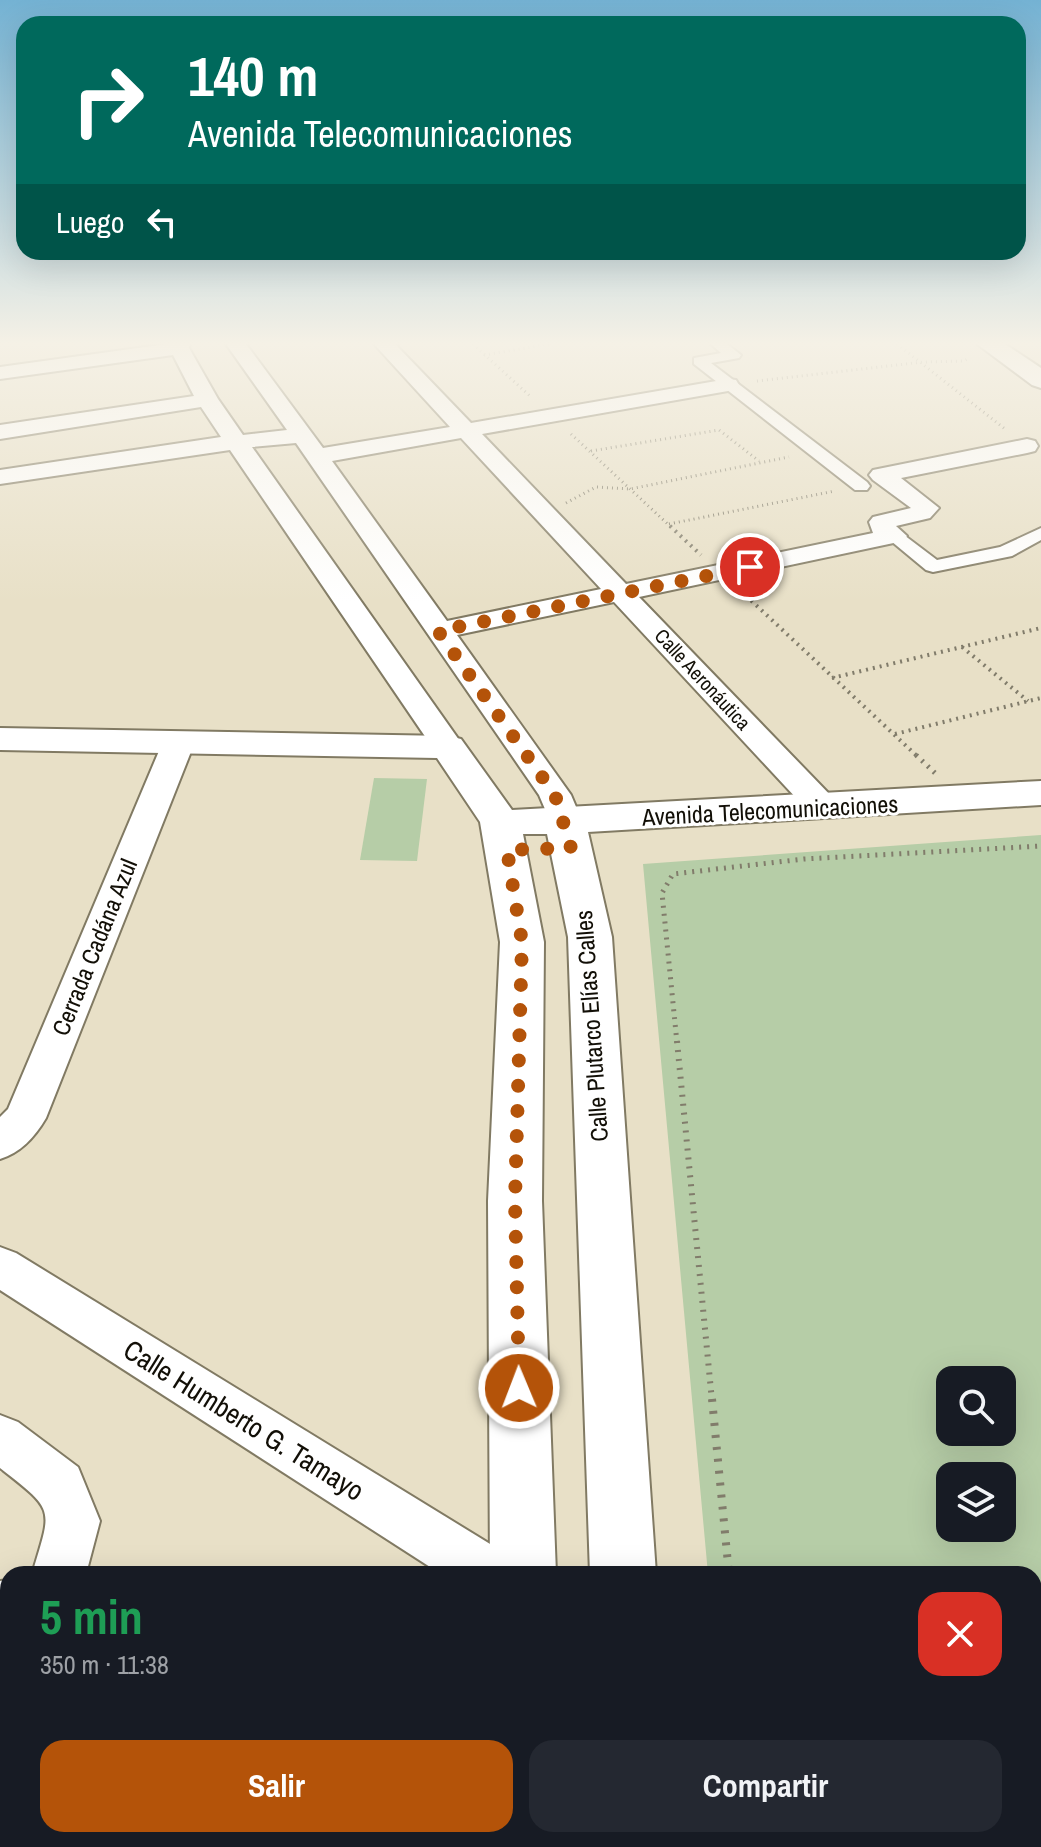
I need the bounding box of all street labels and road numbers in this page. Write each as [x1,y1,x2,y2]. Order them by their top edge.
street label: Calle Aeronáutica [649,622,757,736]
street label: Avenida Telecomunicaciones [640,787,899,833]
street label: Cerrada Cadána Azul [44,854,144,1040]
street label: Calle Plutarco Elías Calles [567,909,615,1143]
street label: Calle Humberto G. Tamayo [116,1331,372,1509]

